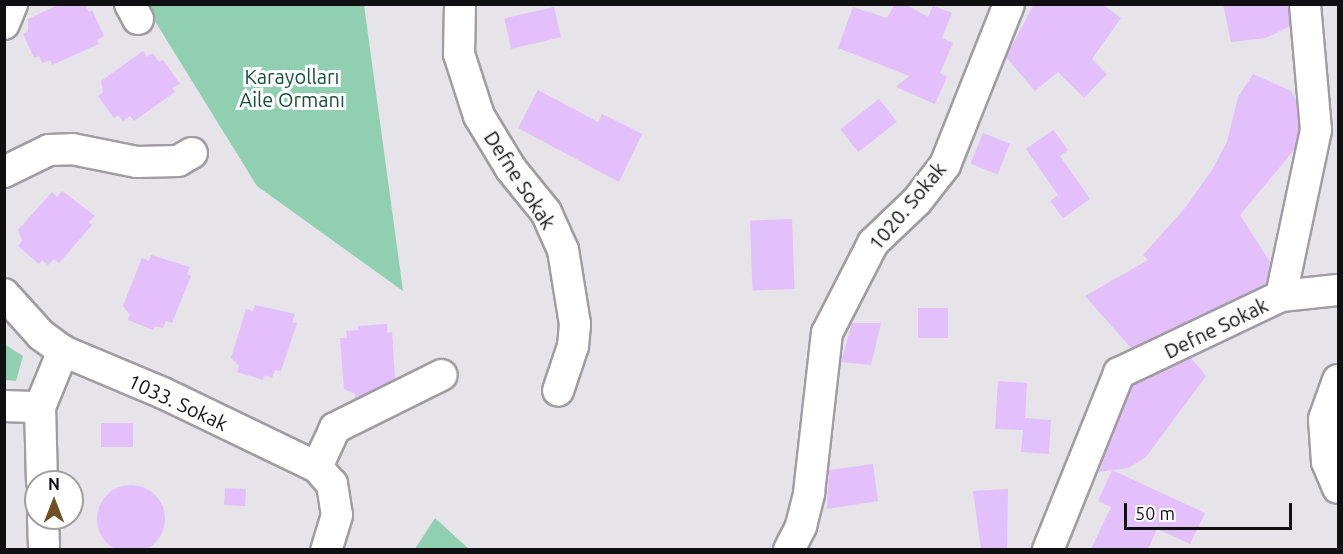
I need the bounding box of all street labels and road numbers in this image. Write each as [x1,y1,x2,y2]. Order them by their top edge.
street label: Defne Sokak [479,126,561,234]
street label: 1020. Sokak [863,157,951,255]
street label: Defne Sokak [1160,293,1272,363]
street label: 1033. Sokak [124,368,232,436]

